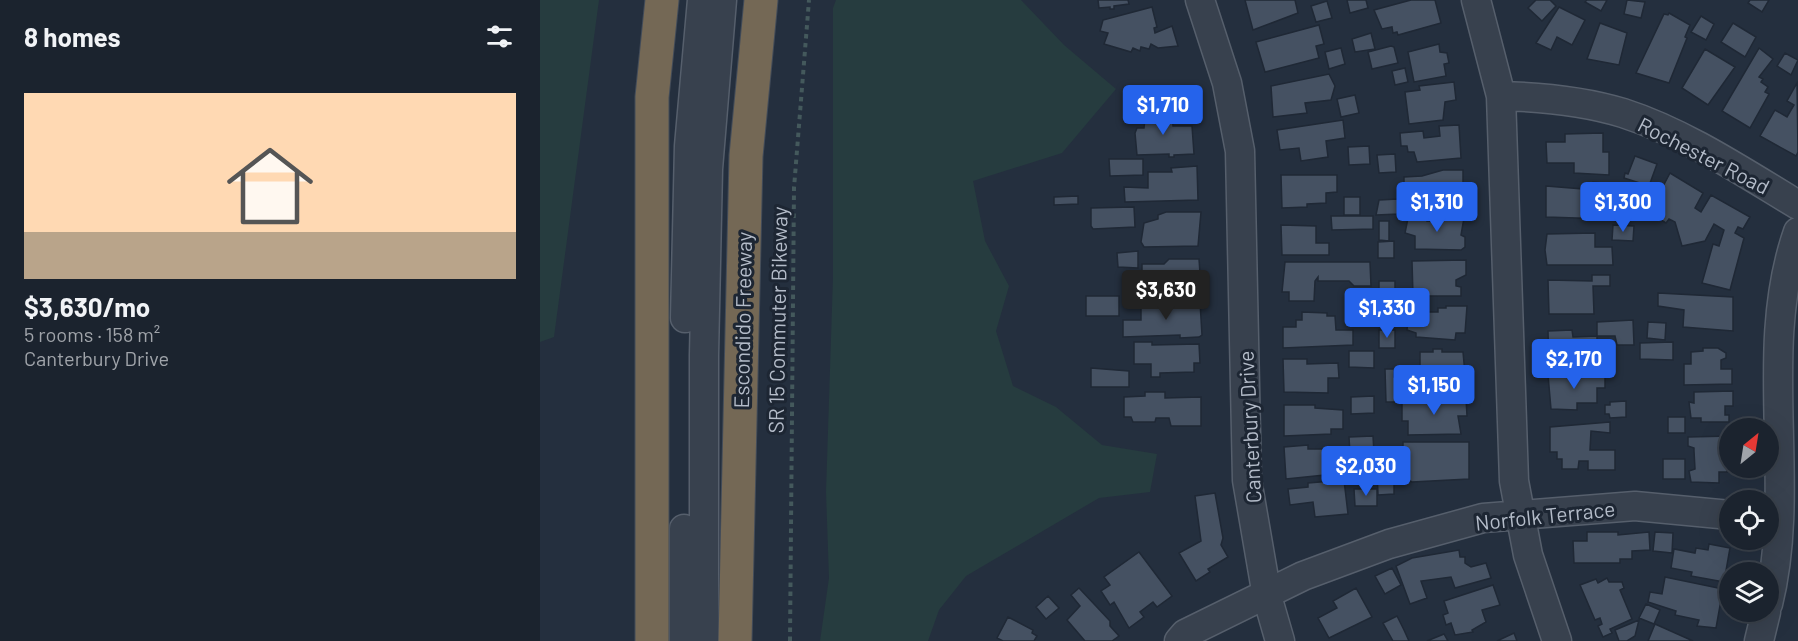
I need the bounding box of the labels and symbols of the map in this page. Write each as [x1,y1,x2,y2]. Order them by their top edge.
pin: $1,710 [1114,85,1212,136]
street label: Rochester Road [1634,111,1774,199]
pin: $1,310 [1388,182,1486,233]
pin: $1,300 [1574,182,1672,233]
street label: SR 15 Commuter Bikeway [763,206,791,434]
street label: Escondido Freeway [728,231,756,409]
pin: $3,630 [1117,270,1215,321]
pin: $1,330 [1338,288,1436,339]
pin: $2,170 [1525,339,1623,390]
street label: Canterbury Drive [1233,350,1265,504]
pin: $1,150 [1385,365,1483,416]
north arrow [1719,418,1779,478]
pin: $2,030 [1317,446,1415,497]
street label: Norfolk Terrace [1474,495,1616,535]

